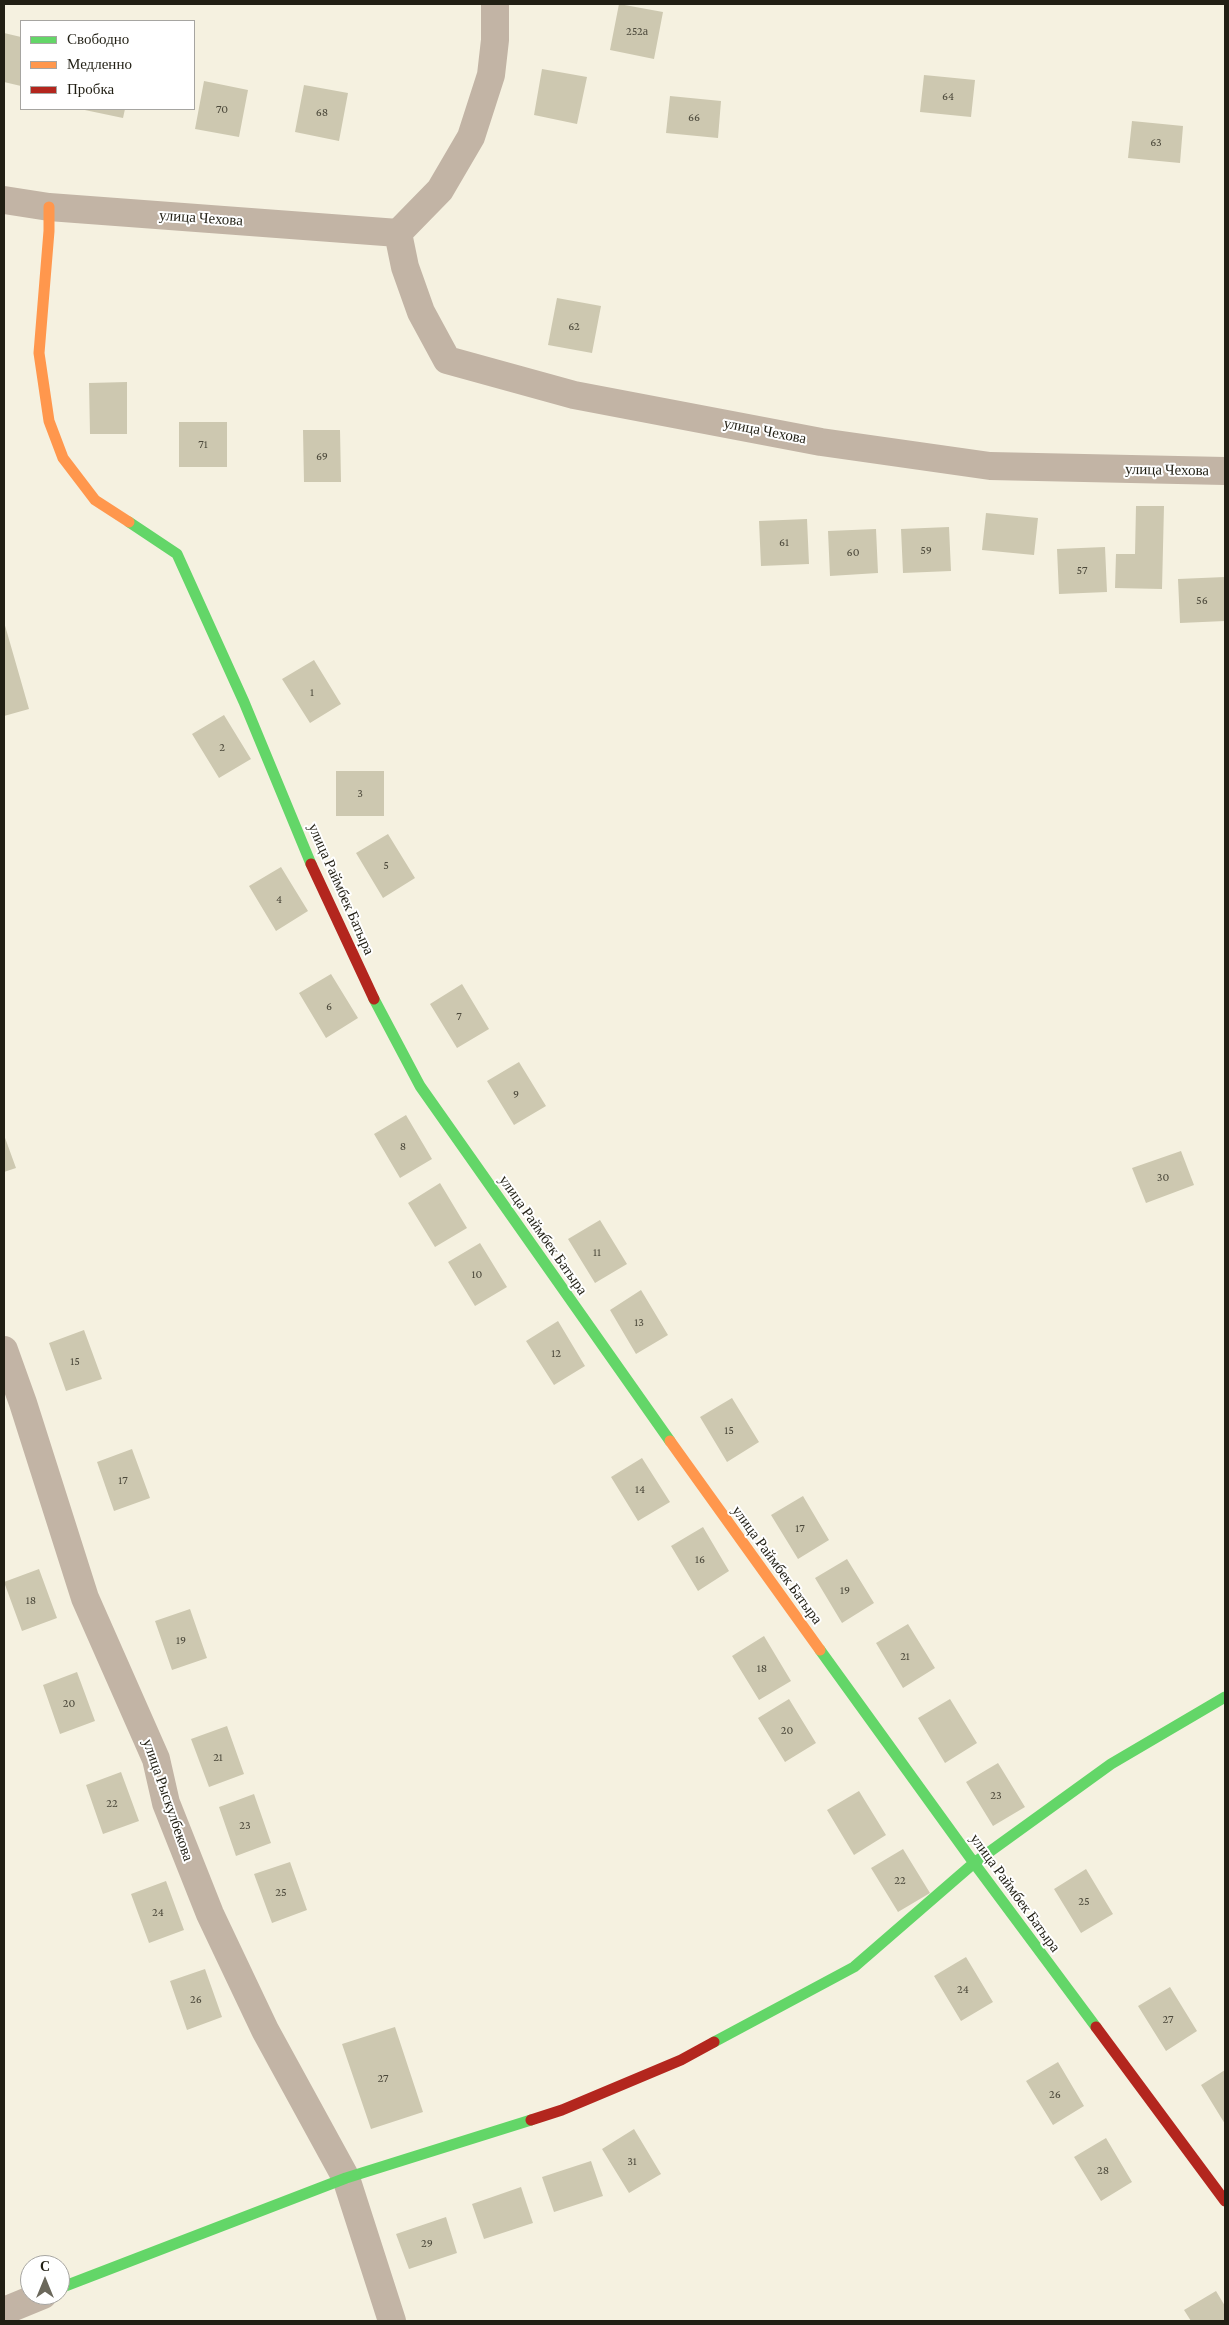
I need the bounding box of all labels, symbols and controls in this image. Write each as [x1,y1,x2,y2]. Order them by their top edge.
legend [20,20,195,110]
house number: 252а [626,24,648,38]
text: Свободно [67,31,129,47]
text: Медленно [67,56,132,72]
text: Пробка [67,81,114,97]
house number: 64 [942,89,954,103]
house number: 70 [216,102,228,116]
house number: 68 [316,105,328,119]
house number: 66 [688,110,700,124]
house number: 63 [1150,135,1162,149]
street label: улица Чехова [158,206,244,230]
house number: 62 [568,319,580,333]
street label: улица Чехова [722,414,808,448]
house number: 71 [198,437,208,451]
house number: 69 [316,449,328,463]
street label: улица Чехова [1125,460,1209,480]
house number: 61 [779,535,789,549]
house number: 59 [920,543,932,557]
house number: 60 [847,545,859,559]
house number: 57 [1077,563,1087,577]
house number: 56 [1196,593,1208,607]
house number: 1 [310,685,314,699]
house number: 2 [219,740,225,754]
house number: 3 [357,786,363,800]
street label: улица Раймбек Батыра [304,820,378,958]
house number: 5 [383,858,389,872]
house number: 4 [276,892,282,906]
house number: 6 [326,999,332,1013]
house number: 7 [456,1009,462,1023]
house number: 9 [513,1087,519,1101]
house number: 8 [400,1139,406,1153]
house number: 30 [1157,1170,1169,1184]
street label: улица Раймбек Батыра [495,1172,591,1298]
house number: 11 [593,1245,601,1259]
house number: 10 [472,1267,482,1281]
house number: 13 [634,1315,644,1329]
house number: 12 [551,1346,561,1360]
house number: 15 [70,1354,80,1368]
house number: 15 [724,1423,734,1437]
house number: 17 [118,1473,128,1487]
house number: 14 [635,1482,645,1496]
street label: улица Раймбек Батыра [728,1502,826,1628]
house number: 17 [795,1521,805,1535]
house number: 16 [695,1552,705,1566]
house number: 19 [840,1583,850,1597]
house number: 18 [26,1593,36,1607]
house number: 19 [176,1633,186,1647]
house number: 21 [900,1649,910,1663]
house number: 18 [757,1661,767,1675]
house number: 20 [63,1696,75,1710]
house number: 20 [781,1723,793,1737]
street label: улица Рыскулбекова [139,1737,197,1863]
house number: 21 [213,1750,223,1764]
house number: 23 [990,1788,1002,1802]
house number: 22 [106,1796,118,1810]
house number: 23 [239,1818,251,1832]
street label: улица Раймбек Батыра [966,1830,1064,1956]
house number: 22 [894,1873,906,1887]
house number: 25 [275,1885,287,1899]
house number: 25 [1078,1894,1090,1908]
house number: 24 [152,1905,164,1919]
house number: 24 [957,1982,969,1996]
house number: 26 [190,1992,202,2006]
house number: 27 [1162,2012,1174,2026]
house number: 27 [377,2071,389,2085]
house number: 26 [1049,2087,1061,2101]
house number: 31 [627,2154,637,2168]
house number: 28 [1097,2163,1109,2177]
house number: 29 [421,2236,433,2250]
north arrow [20,2255,70,2305]
text: С [40,2258,50,2274]

